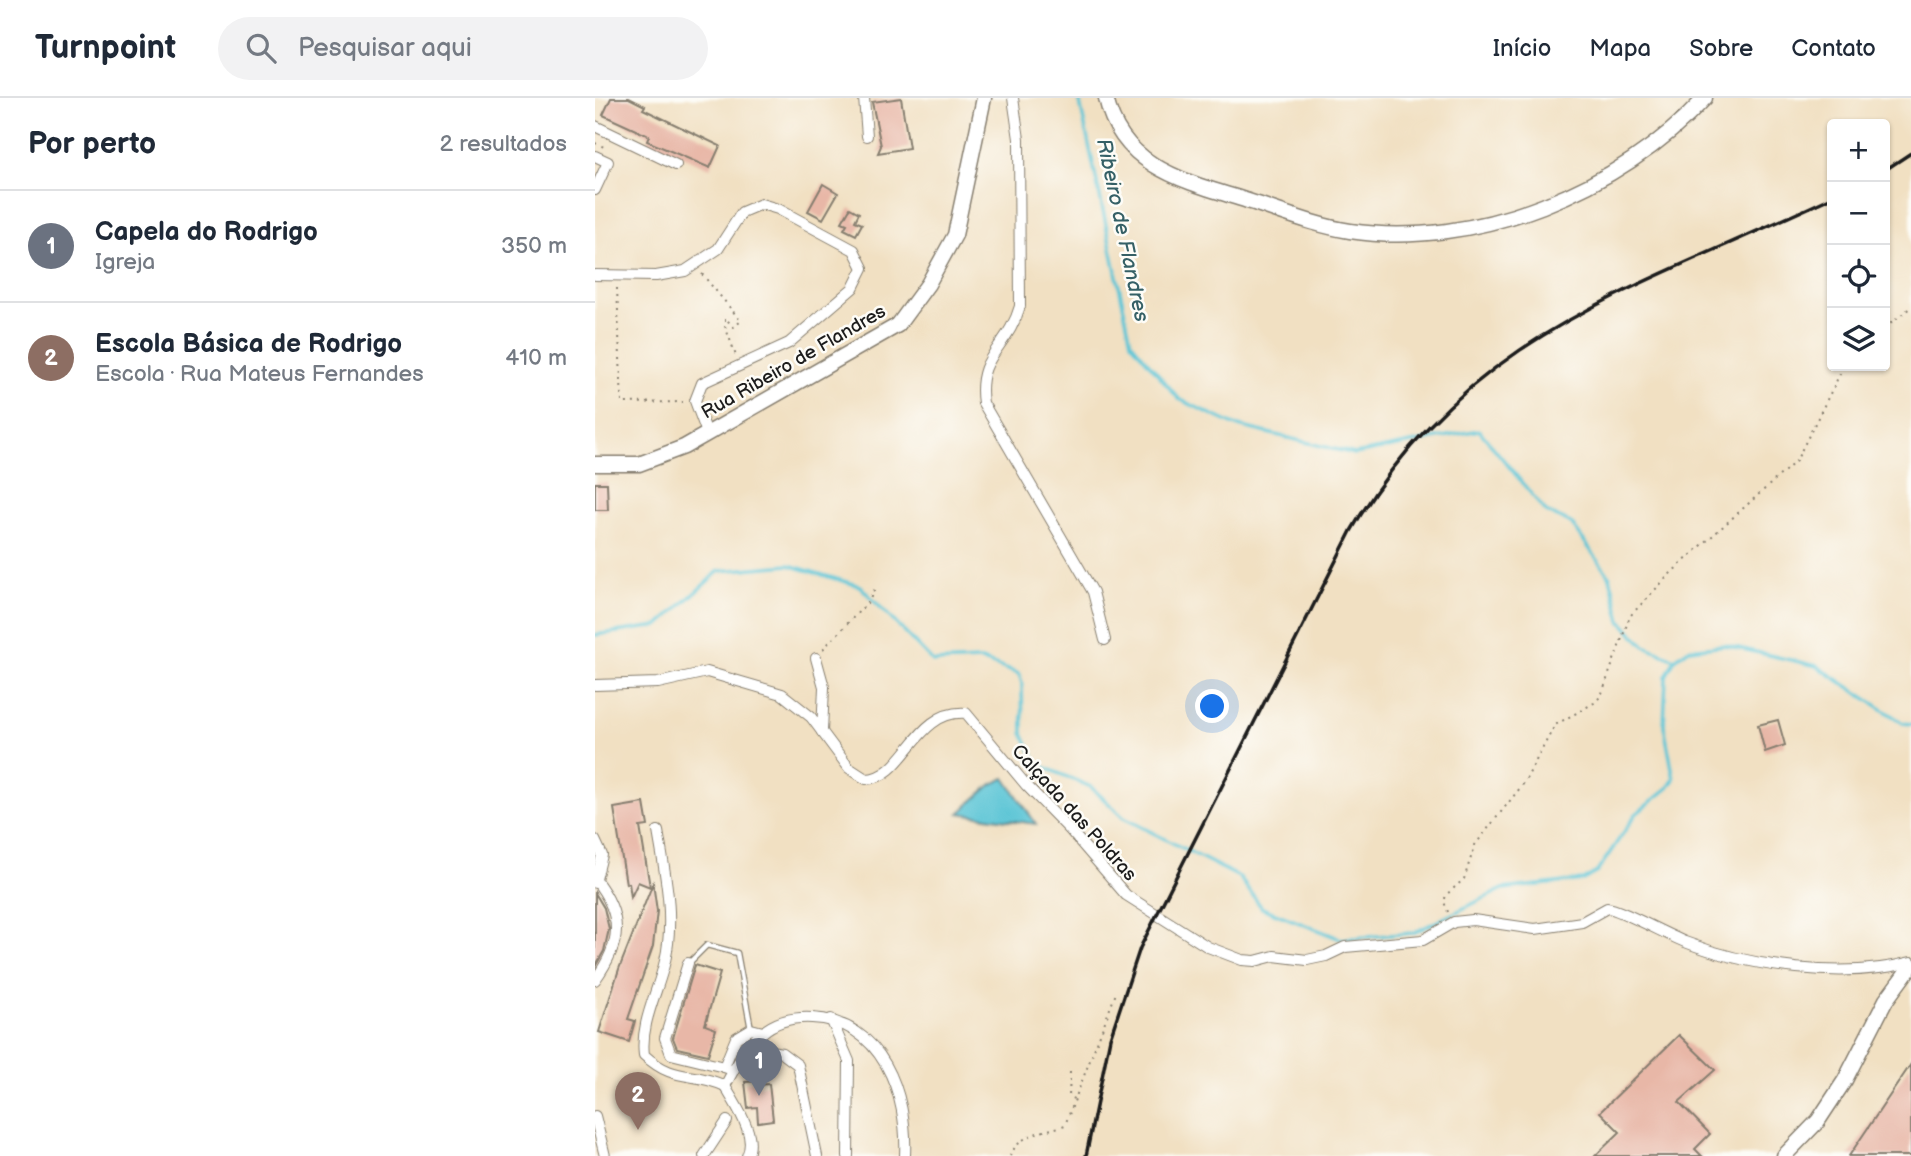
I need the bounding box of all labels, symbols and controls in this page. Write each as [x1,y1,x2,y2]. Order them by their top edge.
search box [218,17,708,80]
text: Turnpoint [35,28,176,68]
icon: search [242,29,280,67]
text: Pesquisar aqui [298,33,472,64]
text: Início [1493,34,1551,63]
text: Mapa [1589,34,1651,63]
text: Sobre [1689,34,1753,63]
text: Contato [1791,34,1876,63]
map controls [1827,119,1890,371]
button: + [1827,119,1890,182]
text: Por perto [28,126,156,162]
text: 2 resultados [439,130,567,158]
water label: Ribeiro de Flandres [1091,136,1154,325]
button: − [1827,182,1890,245]
text: Capela do Rodrigo [95,217,318,248]
text: 1 [46,232,56,260]
text: 350 m [501,232,567,260]
button: locate [1827,245,1890,308]
text: Igreja [95,248,155,276]
street label: Rua Ribeiro de Flandres [698,300,890,425]
button: layers [1827,308,1890,371]
text: Escola Básica de Rodrigo [95,329,402,360]
text: 2 [44,344,58,372]
text: 410 m [505,344,567,372]
text: Escola · Rua Mateus Fernandes [95,360,424,388]
your location [1195,689,1229,723]
street label: Calçada das Poldras [1007,740,1141,886]
pin: 1 [736,1038,782,1096]
pin: 2 [615,1072,661,1130]

